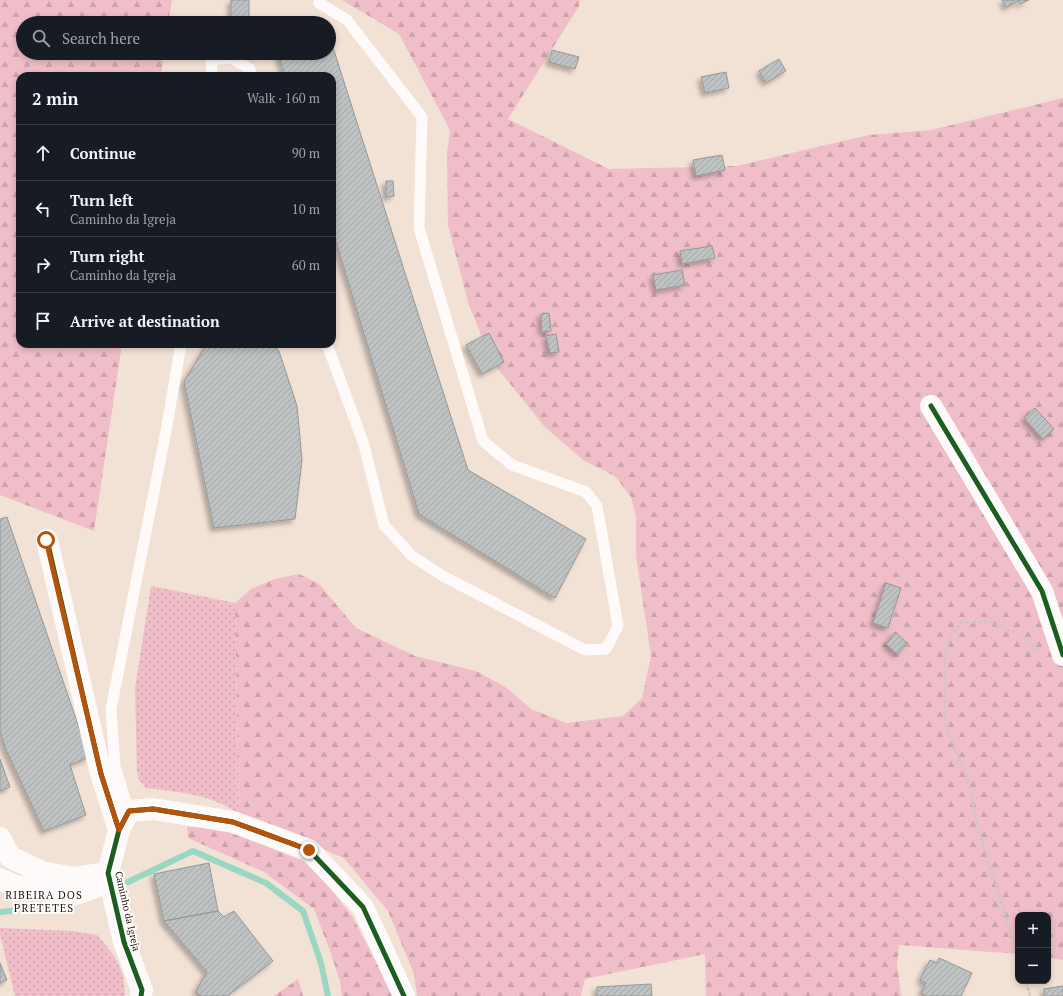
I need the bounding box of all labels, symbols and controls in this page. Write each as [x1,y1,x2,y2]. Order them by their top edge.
search box [16,16,336,60]
icon: search [30,27,52,49]
text: Search here [62,28,140,48]
text: 2 min [32,87,79,110]
text: Walk · 160 m [247,89,320,107]
icon: ahead [32,142,54,164]
text: Continue [70,143,136,163]
text: 90 m [292,144,320,162]
text: Turn left [70,190,134,210]
icon: left [32,198,54,220]
text: 10 m [292,200,320,218]
text: Caminho da Igreja [70,210,176,228]
text: Turn right [70,246,145,266]
icon: right [32,254,54,276]
text: 60 m [292,256,320,274]
text: Caminho da Igreja [70,266,176,284]
icon: arrive [32,310,54,332]
text: Arrive at destination [70,311,220,331]
route start [37,531,55,549]
route end [300,841,318,859]
street label: Caminho da Igreja [112,870,143,952]
district label: RIBEIRA DOS PRETETES [5,888,83,915]
map controls [1015,912,1051,984]
button: + [1015,912,1051,948]
button: − [1015,948,1051,984]

